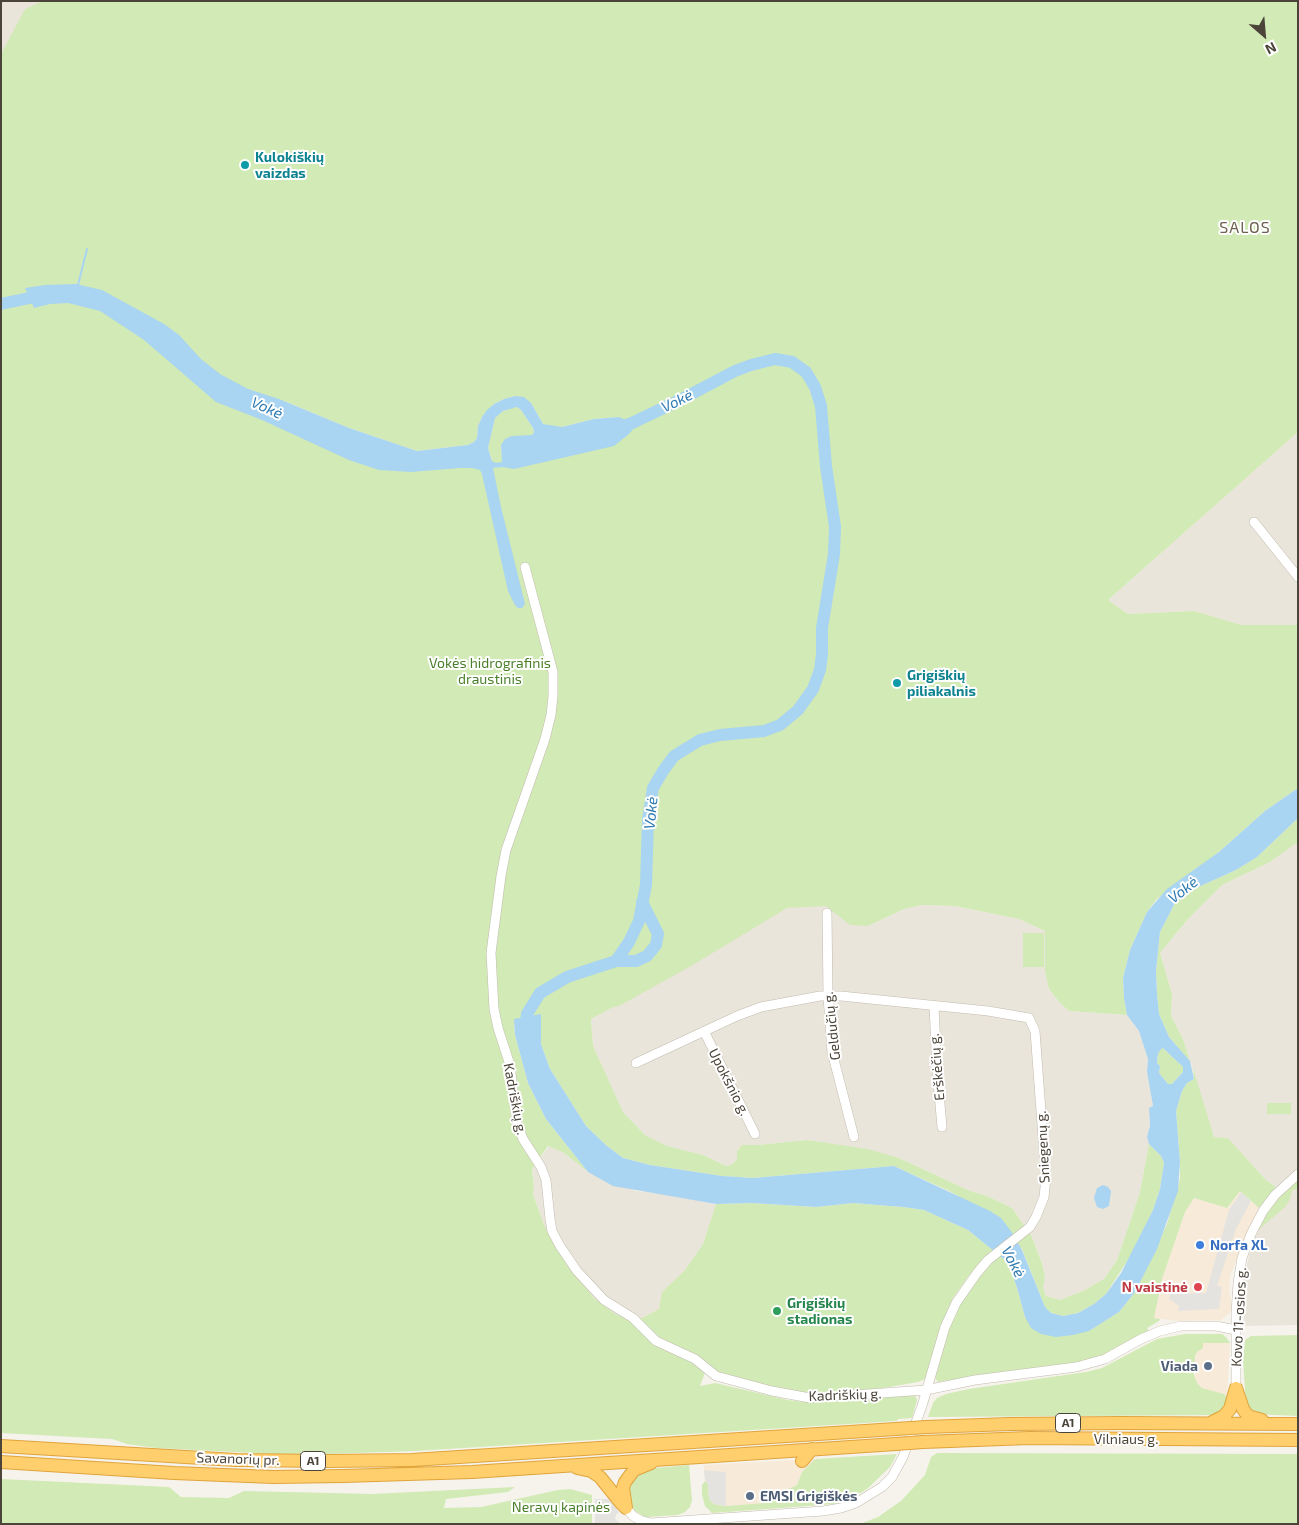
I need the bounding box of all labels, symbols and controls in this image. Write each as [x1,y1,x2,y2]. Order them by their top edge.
north arrow [1239,10,1289,60]
text: N [1263,39,1279,59]
place label: Kulokiškių vaizdas [255,149,324,182]
marker: Kulokiškių vaizdas [239,159,251,171]
district label: SALOS [1219,218,1271,238]
water label: Vokė [658,386,696,416]
water label: Vokė [248,393,286,423]
park label: Vokės hidrografinis draustinis [429,655,551,688]
place label: Grigiškių piliakalnis [907,667,976,700]
marker: Grigiškių piliakalnis [891,677,903,689]
water label: Vokė [640,796,662,830]
water label: Vokė [1165,873,1201,907]
street label: Geldučių g. [820,991,844,1061]
street label: Erškėčių g. [926,1033,948,1101]
street label: Upokšnio g. [705,1046,753,1118]
street label: Kadriškių g. [500,1062,530,1136]
street label: Sniegenų g. [1033,1110,1053,1184]
place label: Norfa XL [1210,1237,1267,1253]
marker: Norfa XL [1194,1239,1206,1251]
water label: Vokė [997,1243,1029,1281]
street label: Kovo 11-osios g. [1228,1267,1250,1367]
place label: N vaistinė [1122,1279,1188,1295]
marker: N vaistinė [1192,1281,1204,1293]
place label: Grigiškių stadionas [787,1295,852,1328]
marker: Grigiškių stadionas [771,1305,783,1317]
place label: Viada [1161,1358,1198,1374]
marker: Viada [1202,1360,1214,1372]
street label: Kadriškių g. [808,1385,882,1405]
road number: A1 [1056,1414,1080,1432]
street label: Vilniaus g. [1094,1431,1158,1447]
street label: Savanorių pr. [196,1449,280,1469]
road number: A1 [300,1452,326,1470]
place label: EMSI Grigiškės [760,1488,857,1504]
marker: EMSI Grigiškės [744,1490,756,1502]
park label: Neravų kapinės [512,1499,610,1515]

